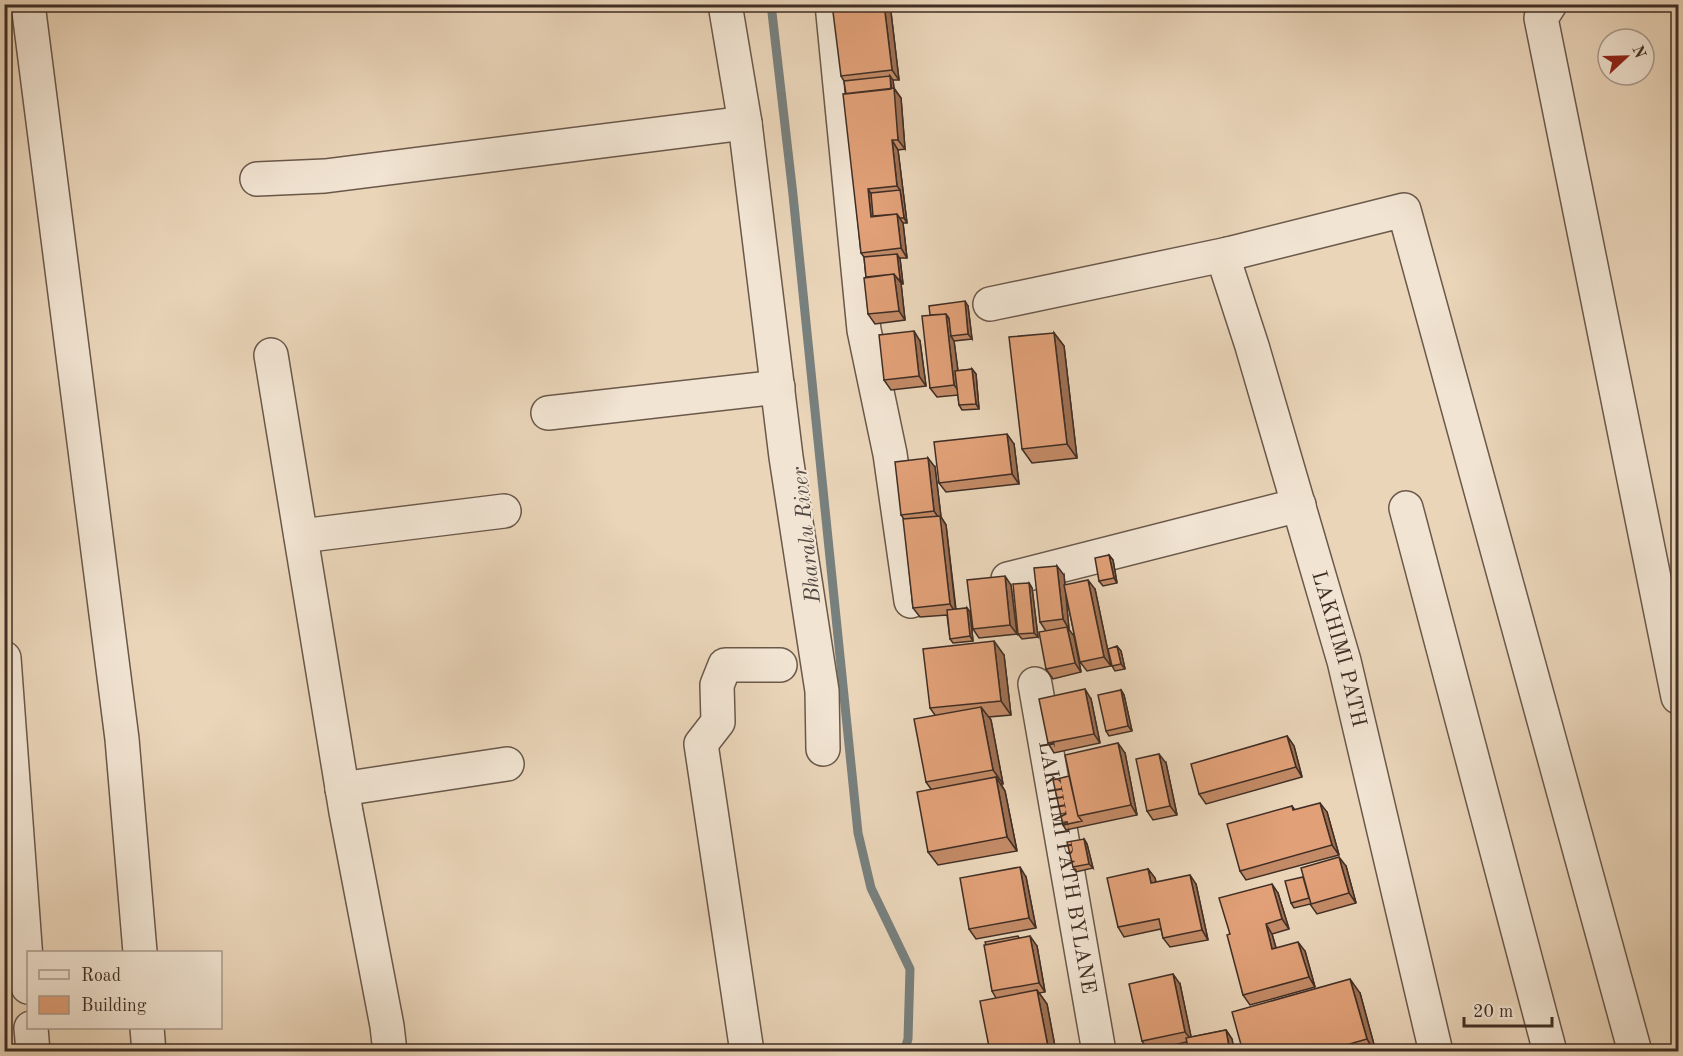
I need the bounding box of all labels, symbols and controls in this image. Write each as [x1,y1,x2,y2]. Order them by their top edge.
north arrow [1596,27,1656,87]
text: N [1628,43,1648,62]
water label: Bharalu River [789,465,825,605]
street label: LAKHIMI PATH [1308,568,1370,729]
street label: LAKHIMI PATH BYLANE [1035,739,1099,996]
legend [27,951,222,1029]
text: Road [81,967,121,985]
scale bar [1464,990,1552,1028]
text: Building [81,997,147,1015]
text: 20 m [1473,1003,1513,1021]

